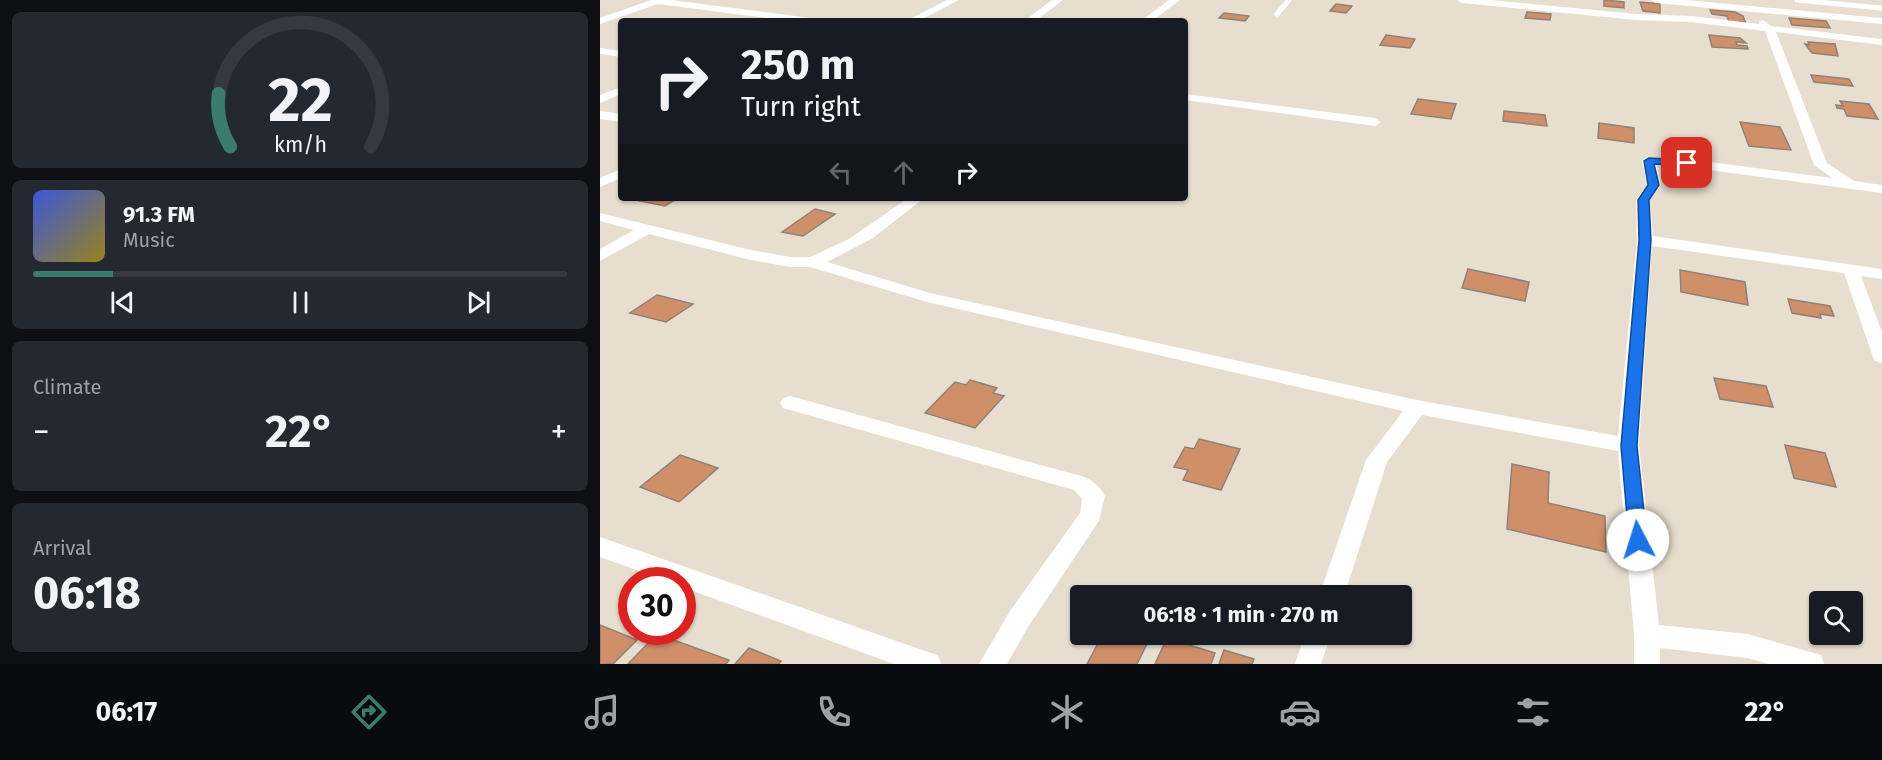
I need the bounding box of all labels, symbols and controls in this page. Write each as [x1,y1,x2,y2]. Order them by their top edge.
text: 250 m [741,40,855,90]
icon: right [642,42,720,120]
text: 22 [268,63,332,138]
text: Turn right [741,91,861,123]
text: km/h [273,132,327,158]
pin [1661,137,1712,188]
icon: arrive [1670,146,1703,179]
icon: left [824,156,857,189]
icon: ahead [887,156,920,189]
icon: right [950,156,983,189]
text: 91.3 FM [123,201,195,228]
text: Music [123,228,175,252]
icon: previous [106,286,139,319]
icon: pause [284,286,317,319]
icon: next [462,286,495,319]
text: Climate [33,375,101,399]
text: 22° [265,405,335,459]
text: − [33,412,50,452]
text: + [551,412,567,452]
position arrow [1606,508,1670,572]
text: Arrival [33,536,92,560]
text: 06:18 [33,566,141,620]
speed limit sign: 30 [618,567,696,645]
map controls [1809,591,1863,645]
button: search [1809,591,1863,645]
text: 06:18 · 1 min · 270 m [1143,601,1339,628]
icon: directions [348,691,390,733]
icon: music [581,691,623,733]
icon: phone [813,691,855,733]
icon: climate [1046,691,1088,733]
icon: car [1279,691,1321,733]
icon: filters [1512,691,1554,733]
text: 06:17 [95,696,157,728]
text: 22° [1745,696,1787,728]

